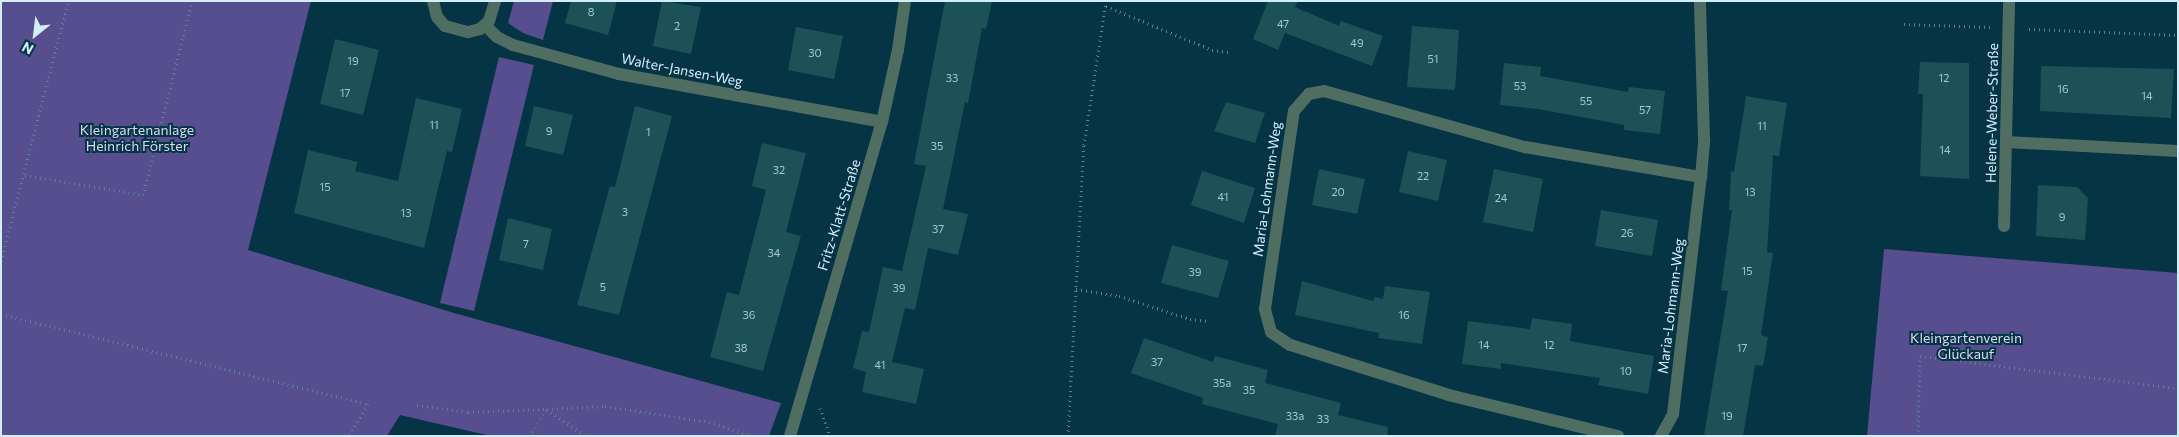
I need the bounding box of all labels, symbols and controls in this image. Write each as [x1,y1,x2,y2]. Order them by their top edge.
house number: 8 [588,5,594,19]
north arrow [10,10,60,60]
house number: 47 [1277,17,1289,31]
house number: 2 [674,19,680,33]
house number: 49 [1350,36,1364,50]
text: N [19,39,36,59]
street label: Helene-Weber-Straße [1982,43,2002,183]
house number: 30 [808,46,822,60]
street label: Walter-Jansen-Weg [620,50,744,90]
house number: 51 [1427,52,1439,66]
house number: 19 [347,54,359,68]
house number: 33 [946,71,958,85]
house number: 12 [1939,71,1949,85]
house number: 53 [1514,79,1526,93]
house number: 16 [2057,82,2069,96]
house number: 17 [340,86,350,100]
house number: 14 [2141,89,2153,103]
house number: 55 [1580,94,1592,108]
house number: 57 [1639,103,1651,117]
house number: 11 [429,118,439,132]
house number: 11 [1757,119,1767,133]
street label: Maria-Lohmann-Weg [1249,120,1285,258]
park label: Kleingartenanlage Heinrich Förster [80,122,194,154]
house number: 9 [546,124,552,138]
house number: 1 [646,125,650,139]
house number: 35 [931,139,943,153]
house number: 14 [1939,143,1951,157]
street label: Fritz-Klatt-Straße [814,157,864,273]
house number: 32 [773,163,785,177]
house number: 22 [1417,169,1429,183]
house number: 15 [319,180,331,194]
house number: 20 [1331,185,1345,199]
house number: 13 [1745,185,1755,199]
house number: 41 [1218,190,1228,204]
house number: 24 [1495,191,1507,205]
house number: 3 [622,205,628,219]
house number: 13 [401,206,411,220]
house number: 9 [2059,210,2065,224]
house number: 37 [932,222,944,236]
house number: 26 [1621,226,1633,240]
house number: 7 [523,237,529,251]
street label: Maria-Lohmann-Weg [1654,237,1688,375]
house number: 34 [768,246,780,260]
house number: 15 [1741,264,1753,278]
house number: 39 [1189,265,1201,279]
house number: 5 [600,280,606,294]
house number: 39 [893,281,905,295]
house number: 36 [743,308,755,322]
house number: 16 [1398,308,1410,322]
park label: Kleingartenverein Glückauf [1910,330,2022,362]
house number: 14 [1478,338,1490,352]
house number: 12 [1544,338,1554,352]
house number: 38 [735,341,747,355]
house number: 17 [1737,341,1747,355]
house number: 37 [1151,355,1163,369]
house number: 41 [875,358,885,372]
house number: 10 [1620,364,1632,378]
house number: 35a [1213,376,1231,390]
house number: 35 [1243,383,1255,397]
house number: 33a [1286,409,1304,423]
house number: 19 [1721,409,1733,423]
house number: 33 [1317,412,1329,426]

